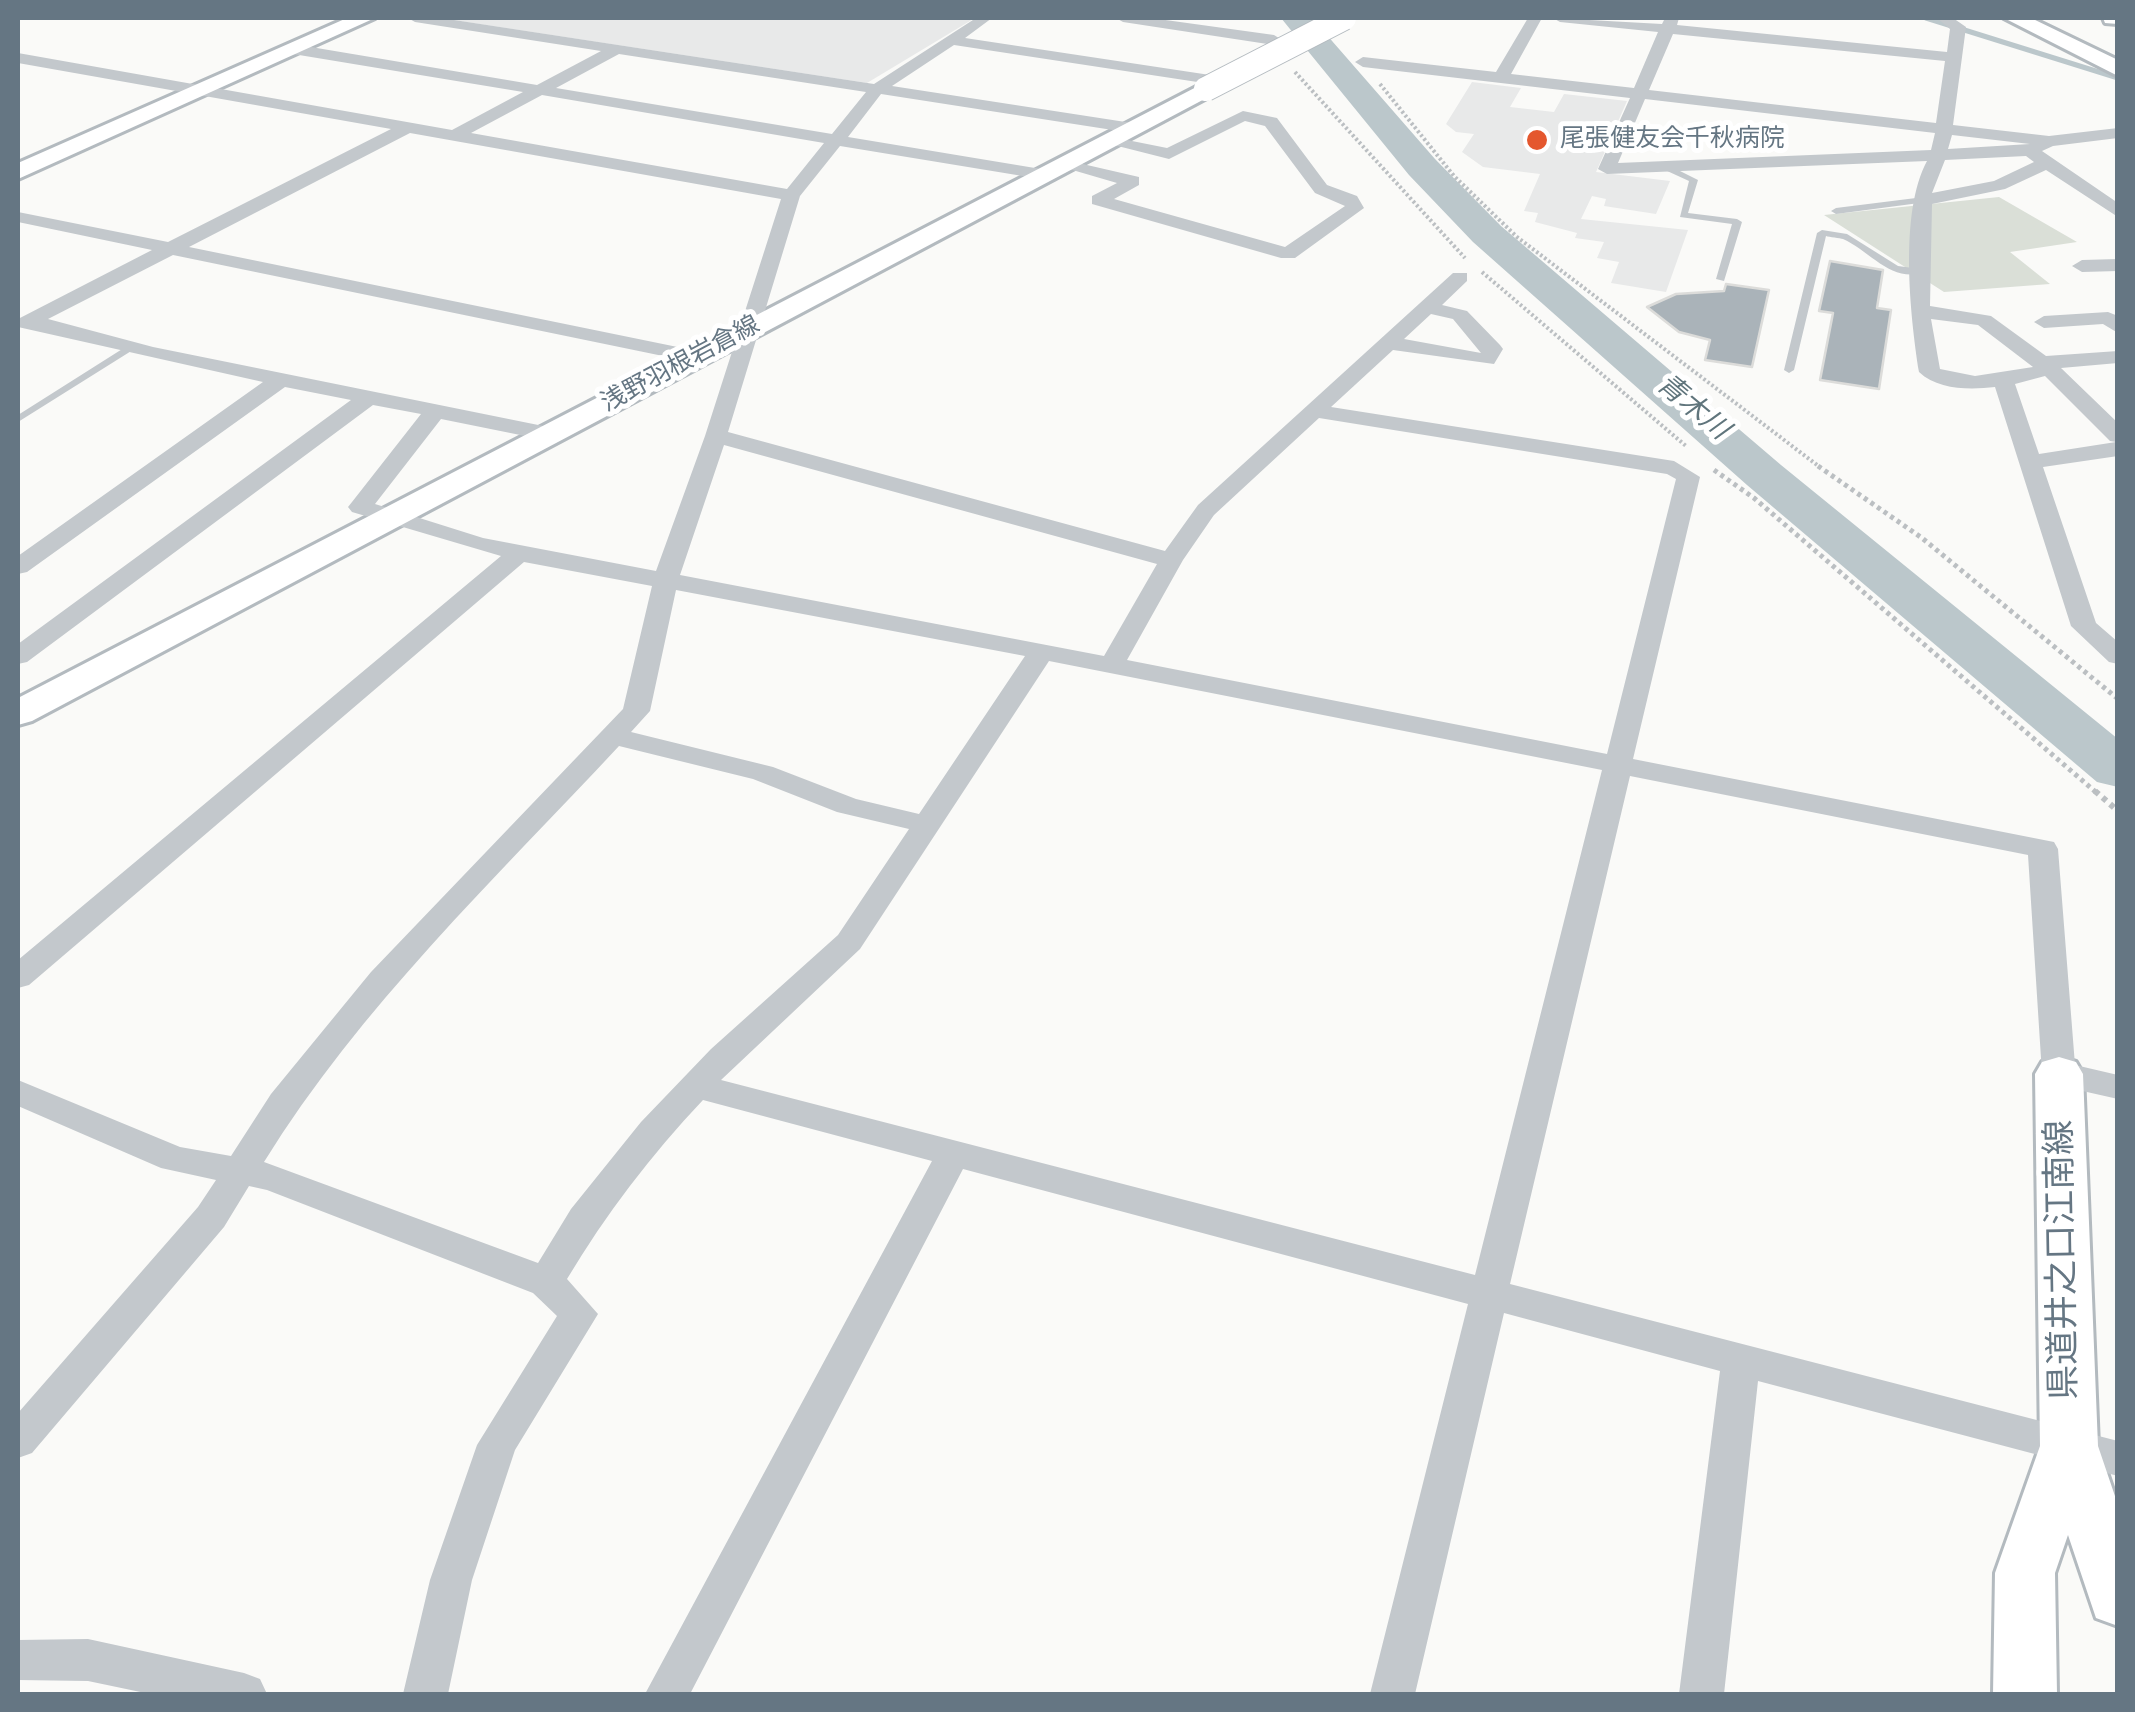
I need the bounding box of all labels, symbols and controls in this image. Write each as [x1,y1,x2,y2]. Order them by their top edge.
place label: 尾張健友会千秋病院 [1560,125,1785,155]
marker: 尾張健友会千秋病院 [1524,127,1550,153]
street label: 浅野羽根岩倉線 [597,311,765,419]
water label: 青木川 [1649,368,1735,448]
street label: 県道井之口江南線 [2041,1120,2087,1400]

